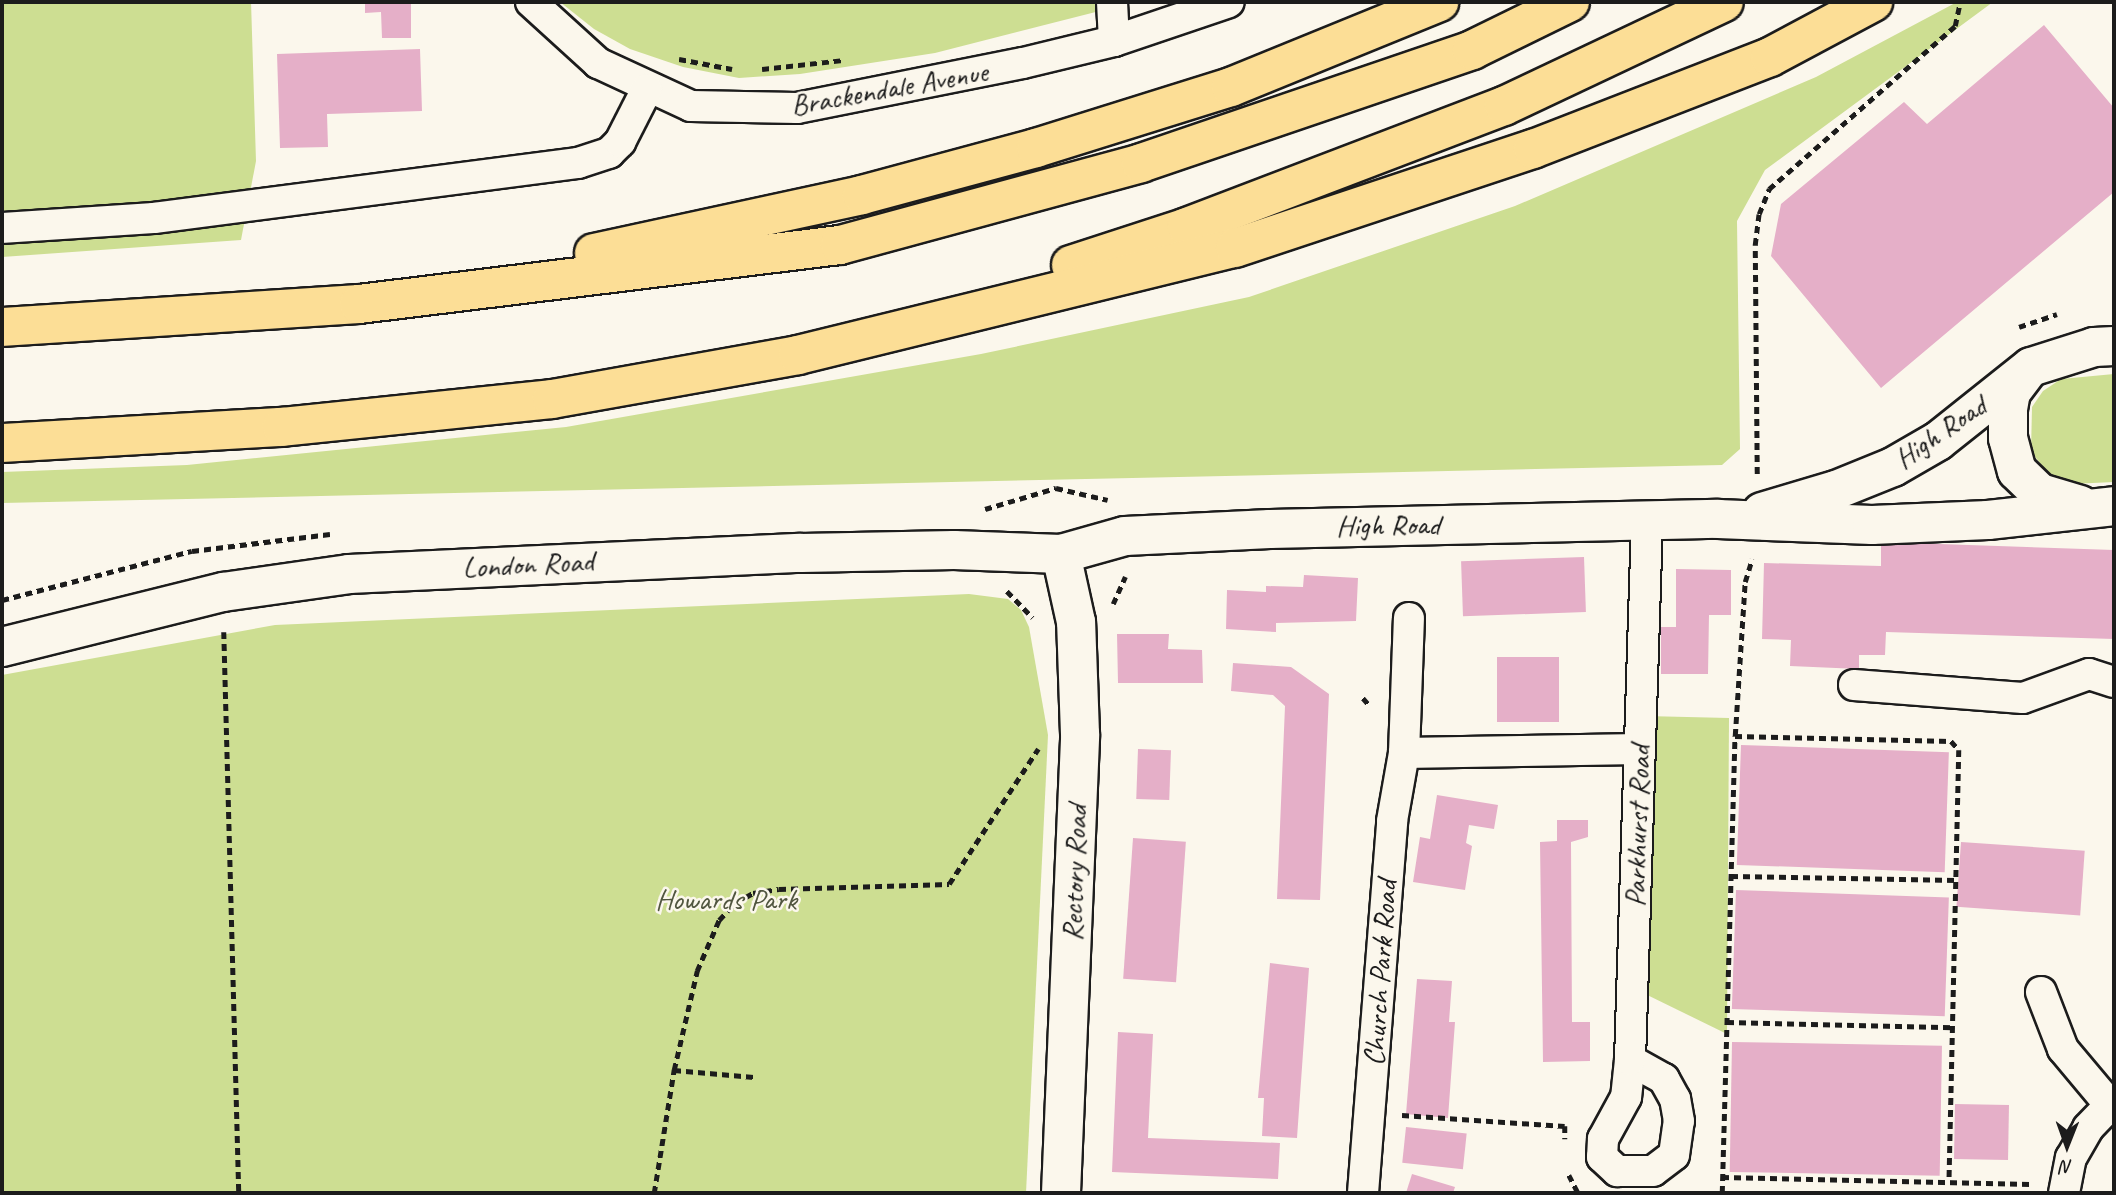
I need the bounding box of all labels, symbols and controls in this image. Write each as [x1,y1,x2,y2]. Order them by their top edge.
street label: Brackendale Avenue [788,53,990,123]
street label: High Road [1887,387,1993,477]
street label: High Road [1335,506,1441,544]
street label: London Road [462,543,594,585]
street label: Parkhurst Road [1616,745,1658,907]
street label: Rectory Road [1054,805,1094,941]
street label: Church Park Road [1356,878,1404,1068]
park label: Howards Park [655,881,797,917]
north arrow [2032,1111,2102,1181]
text: N [2061,1155,2073,1179]

